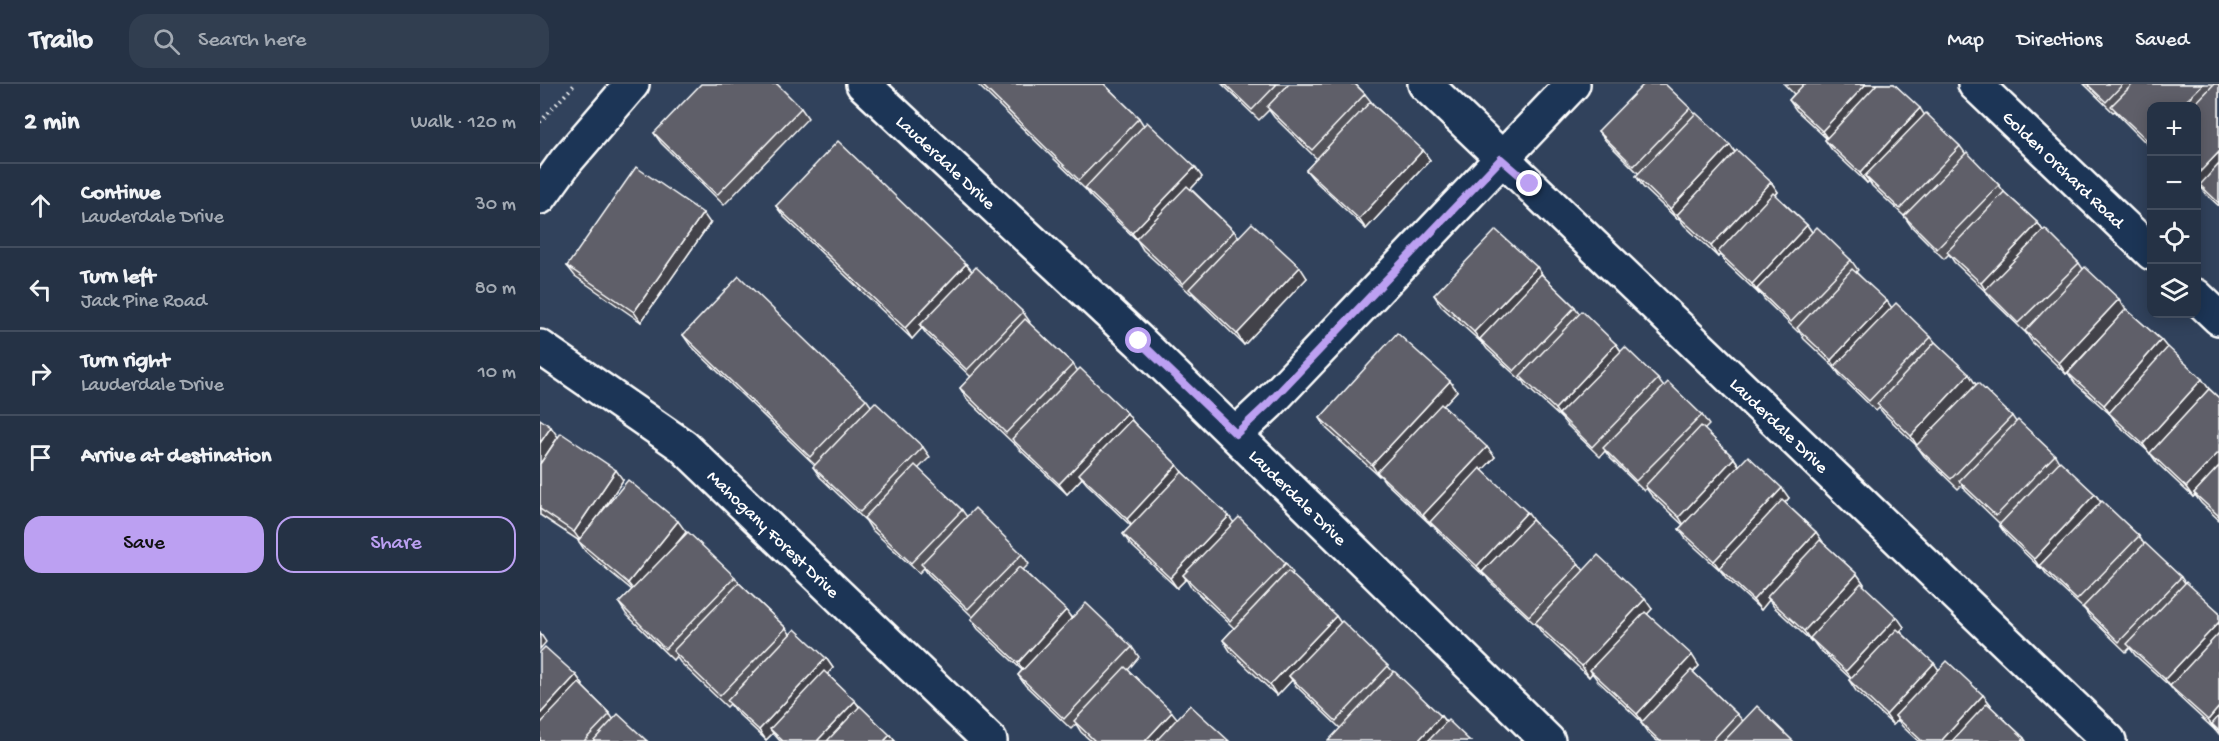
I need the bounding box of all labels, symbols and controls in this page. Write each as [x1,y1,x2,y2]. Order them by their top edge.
search box [129,14,549,68]
text: Trailo [30,25,93,58]
icon: search [150,25,183,58]
text: Search here [198,28,306,54]
text: Map [1947,29,1984,54]
text: Directions [2017,29,2102,54]
text: Saved [2135,29,2189,54]
map controls [2147,102,2201,318]
button: + [2147,102,2201,156]
text: 2 min [24,108,79,139]
street label: Golden Orchard Road [1997,108,2129,235]
text: Walk · 120 m [411,112,516,135]
street label: Lauderdale Drive [891,112,999,215]
button: − [2147,156,2201,210]
route end [1516,170,1542,196]
text: Continue [81,181,161,207]
icon: ahead [24,189,57,222]
text: 30 m [475,194,516,217]
text: Lauderdale Drive [81,207,224,230]
button: locate [2147,210,2201,264]
button: layers [2147,264,2201,318]
text: Turn left [81,265,155,291]
icon: left [24,273,57,306]
text: 80 m [475,278,516,301]
text: Jack Pine Road [81,291,207,314]
route start [1125,327,1151,353]
text: Turn right [81,349,169,375]
icon: right [24,357,57,390]
text: 10 m [478,362,516,385]
text: Lauderdale Drive [81,375,224,398]
street label: Lauderdale Drive [1724,375,1832,479]
icon: arrive [24,441,57,474]
text: Arrive at destination [81,444,271,470]
street label: Lauderdale Drive [1243,446,1350,552]
street label: Mahogany Forest Drive [702,467,843,604]
button: Save [24,516,264,573]
button: Share [276,516,516,573]

